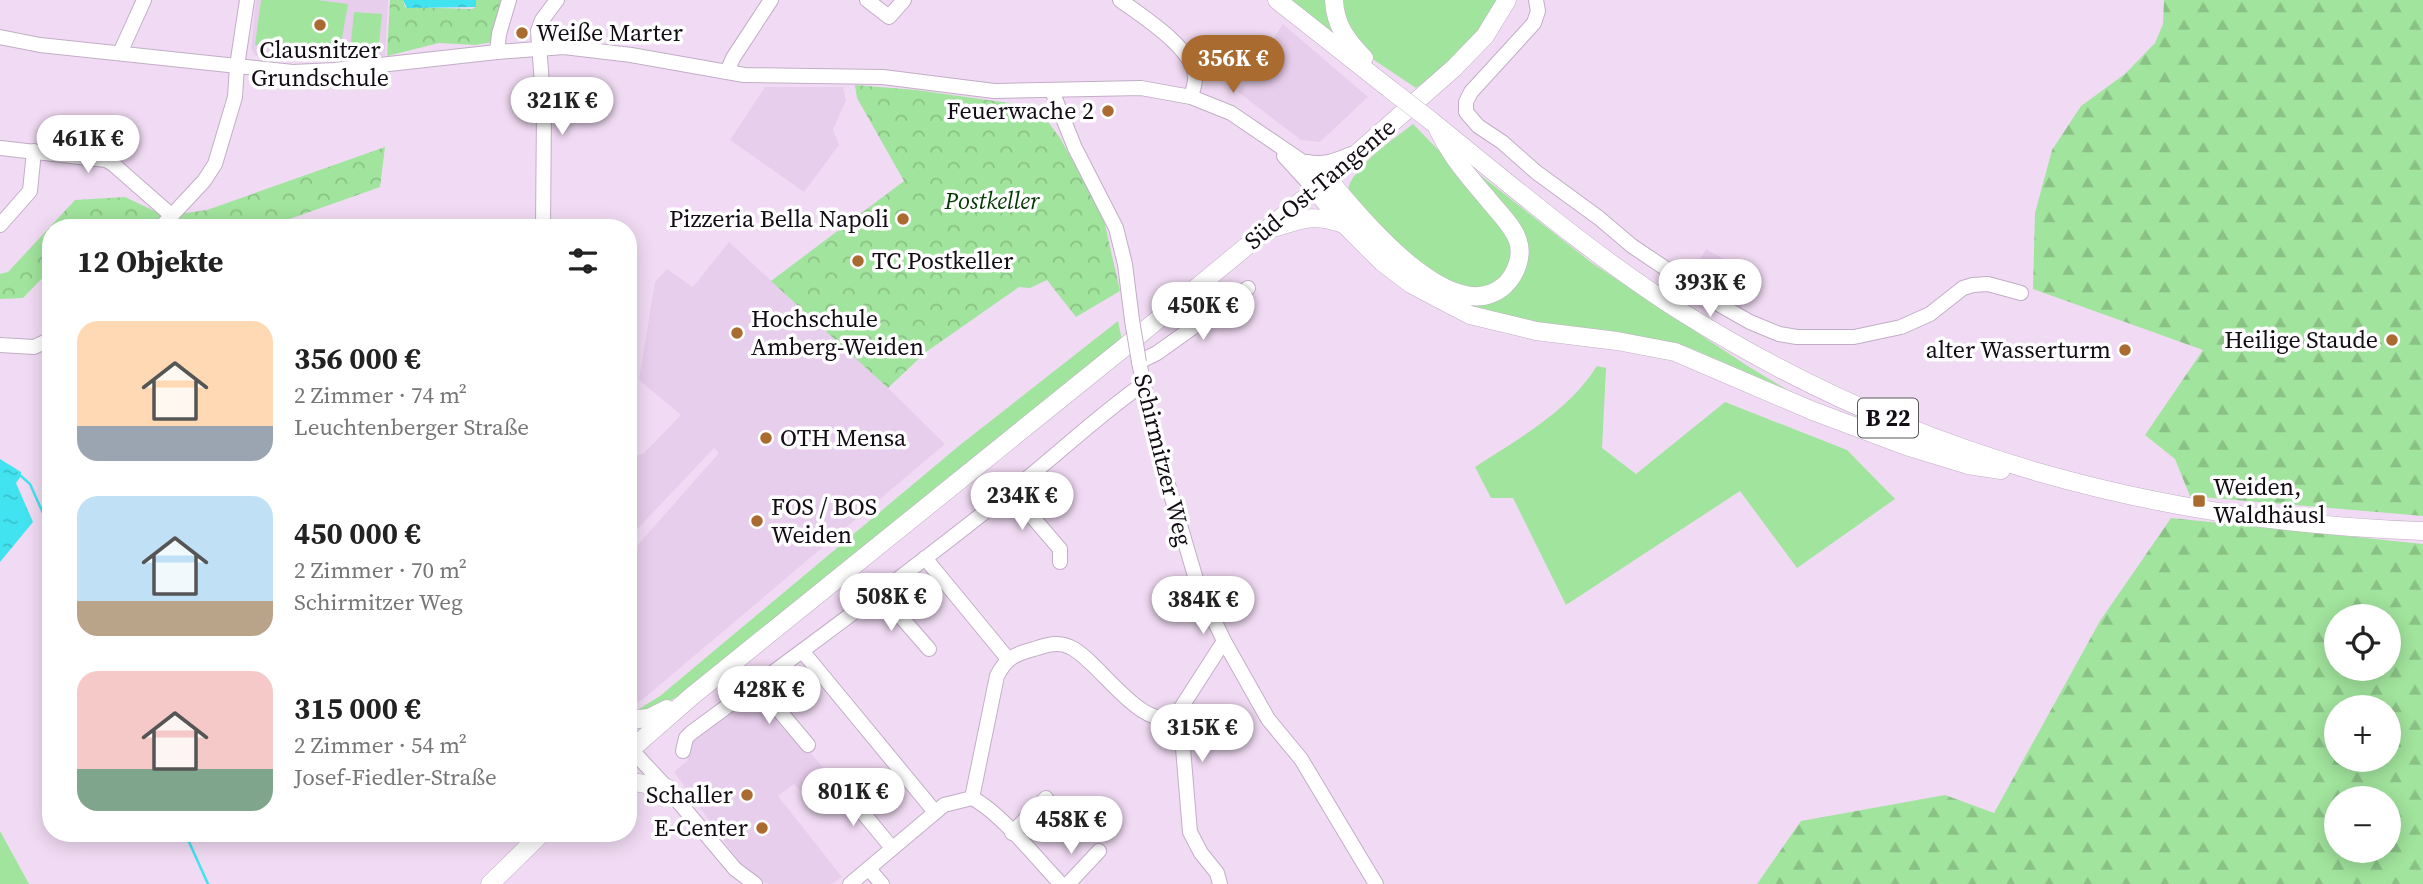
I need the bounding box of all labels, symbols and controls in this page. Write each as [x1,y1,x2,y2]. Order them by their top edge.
place label: Weiße Marter [536,16,683,49]
marker: Clausnitzer Grundschule [312,17,328,33]
marker: Weiße Marter [514,25,530,41]
place label: Clausnitzer Grundschule [251,33,389,94]
pin: 356K € [1176,36,1290,95]
text: 356K € [1198,42,1268,74]
pin: 321K € [505,78,619,137]
text: 321K € [527,84,597,116]
place label: Feuerwache 2 [947,94,1094,127]
marker: Feuerwache 2 [1100,103,1116,119]
street label: Süd-Ost-Tangente [1237,111,1402,257]
pin: 461K € [31,116,145,175]
text: 461K € [53,122,123,154]
park label: Postkeller [943,184,1041,217]
place label: Pizzeria Bella Napoli [669,202,889,235]
marker: Pizzeria Bella Napoli [895,211,911,227]
text: 12 Objekte [77,241,223,282]
icon: filters [564,242,602,280]
place label: TC Postkeller [872,244,1013,277]
marker: TC Postkeller [850,253,866,269]
pin: 393K € [1653,260,1767,319]
text: 393K € [1675,266,1745,298]
pin: 450K € [1146,282,1260,342]
text: 450K € [1168,289,1238,321]
place label: Hochschule Amberg-Weiden [751,302,924,363]
place label: Heilige Staude [2224,323,2378,356]
marker: Hochschule Amberg-Weiden [729,325,745,341]
marker: Heilige Staude [2384,332,2400,348]
place label: alter Wasserturm [1926,333,2111,366]
text: 356 000 € [294,338,421,379]
marker: alter Wasserturm [2117,342,2133,358]
icon: home [133,349,217,433]
street label: Schirmitzer Weg [1126,370,1201,549]
text: 2 Zimmer · 74 m² [294,379,467,411]
road number: B 22 [1858,398,1918,438]
text: Leuchtenberger Straße [294,411,529,443]
place label: OTH Mensa [780,421,907,454]
marker: OTH Mensa [758,430,774,446]
place label: Weiden, Waldhäusl [2213,470,2325,531]
pin: 234K € [965,472,1079,532]
text: 234K € [987,479,1057,511]
place label: FOS / BOS Weiden [771,490,877,551]
marker: Weiden, Waldhäusl [2191,493,2207,509]
text: 450 000 € [294,513,421,554]
marker: FOS / BOS Weiden [749,513,765,529]
icon: home [133,524,217,608]
text: 2 Zimmer · 70 m² [294,554,467,586]
pin: 508K € [834,574,948,633]
pin: 384K € [1146,576,1260,636]
text: 508K € [856,580,926,612]
text: 384K € [1168,583,1238,615]
text: Schirmitzer Weg [294,586,463,618]
map controls [2324,604,2401,863]
button: locate [2324,604,2401,681]
pin: 428K € [712,666,826,726]
text: 428K € [734,673,804,705]
text: 315 000 € [294,688,421,729]
button: + [2324,695,2401,772]
icon: home [133,699,217,783]
pin: 315K € [1145,704,1259,764]
text: 315K € [1167,711,1237,743]
text: 2 Zimmer · 54 m² [294,729,467,761]
text: Josef-Fiedler-Straße [294,761,497,793]
pin: 801K € [796,768,910,828]
text: 801K € [818,775,888,807]
place label: Schaller [646,778,733,811]
button: − [2324,786,2401,863]
marker: Schaller [739,787,755,803]
pin: 458K € [1014,796,1128,856]
text: 458K € [1036,803,1106,835]
place label: E-Center [654,811,748,844]
marker: E-Center [754,820,770,836]

